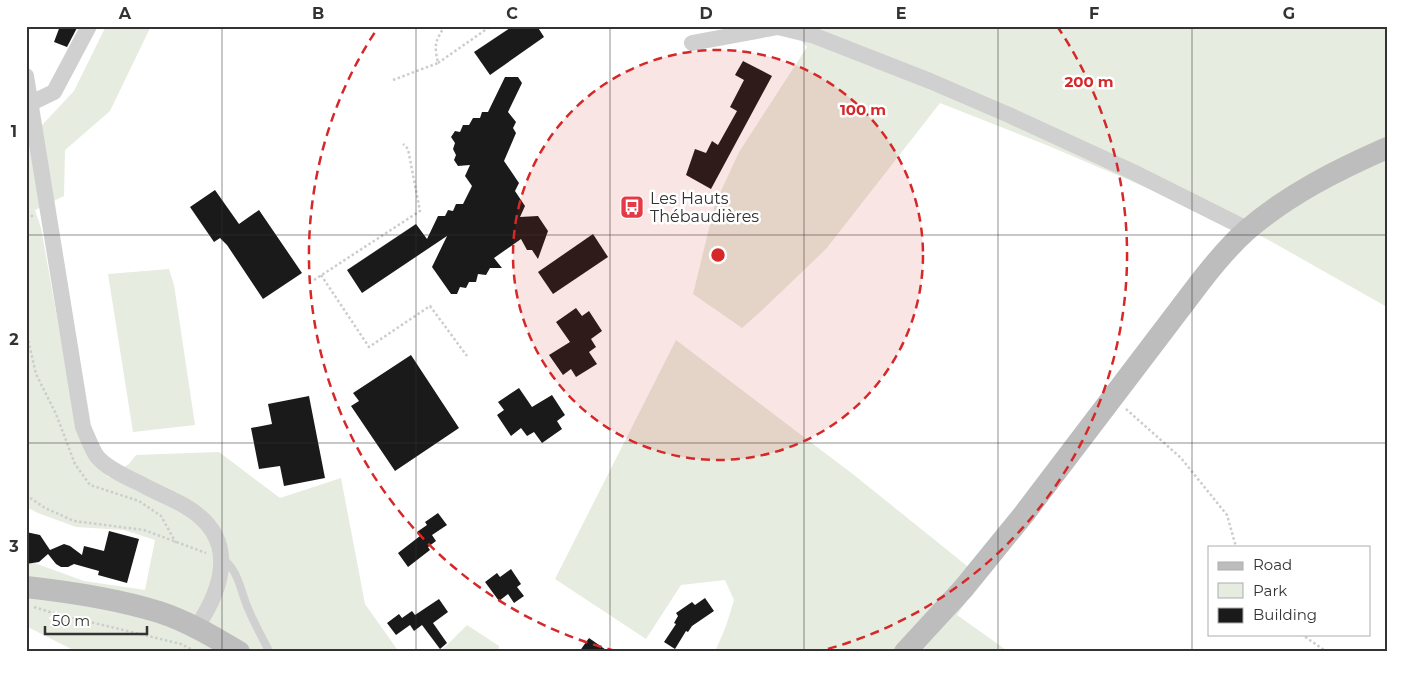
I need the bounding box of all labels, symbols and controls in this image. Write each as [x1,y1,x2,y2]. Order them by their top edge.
text: A [118,4,132,23]
text: B [312,4,324,23]
text: C [506,4,518,23]
text: D [699,4,713,23]
text: E [896,4,906,23]
text: F [1089,4,1099,23]
text: G [1283,4,1295,23]
text: 200 m [1064,72,1114,91]
text: 100 m [840,100,886,119]
text: 1 [11,122,17,141]
place label: Les Hauts Thébaudières [650,189,759,226]
bus stop icon: Les Hauts Thébaudières [619,194,645,220]
centre of rings [709,246,727,264]
text: 2 [9,330,19,349]
text: 3 [8,537,19,556]
legend [1208,546,1370,636]
text: Road [1253,555,1292,574]
text: Park [1253,581,1287,600]
scale bar [45,603,148,635]
text: Building [1253,605,1317,624]
text: 50 m [52,611,90,630]

